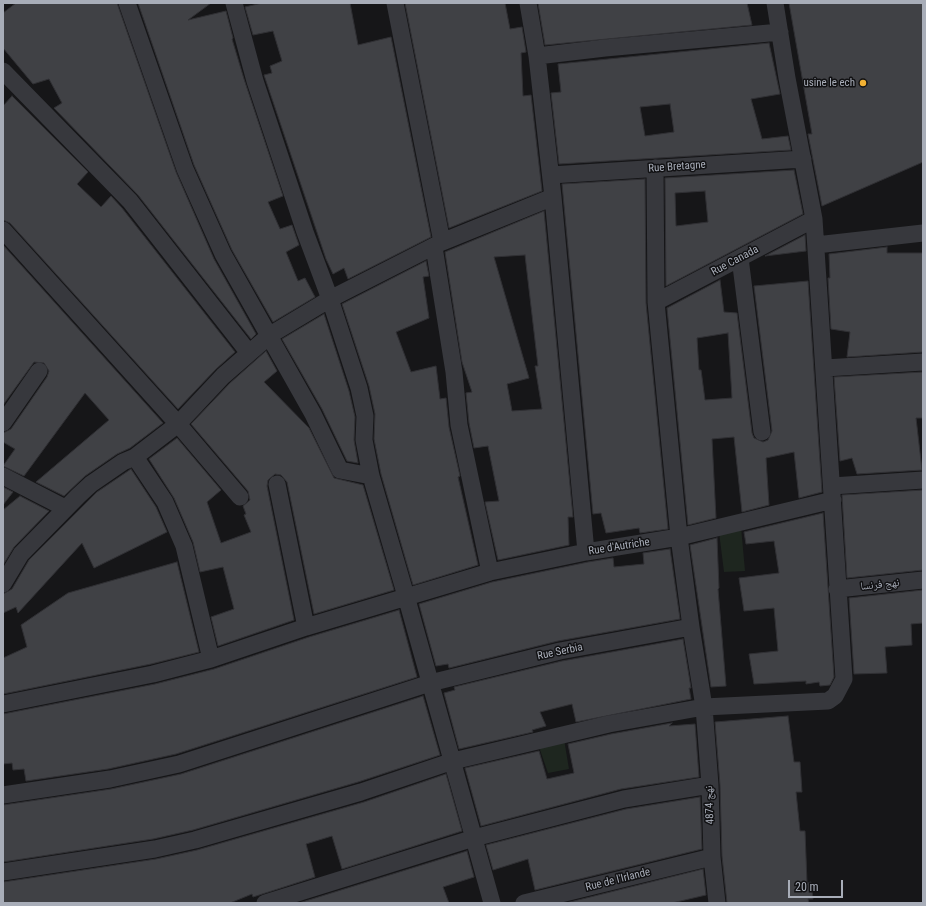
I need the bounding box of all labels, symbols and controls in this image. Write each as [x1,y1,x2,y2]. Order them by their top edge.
place label: usine le ech [803,76,855,90]
marker: usine le ech [858,78,868,88]
street label: Rue Bretagne [648,158,706,176]
street label: Rue Canada [709,243,761,279]
street label: Rue d'Autriche [587,536,651,558]
street label: نهج فرنسا [860,576,900,594]
street label: Rue Serbia [536,641,584,663]
street label: نهج 4874 [703,785,717,825]
street label: Rue de l'Irlande [584,866,652,894]
scale bar [790,872,845,898]
text: 20 m [795,880,819,894]

